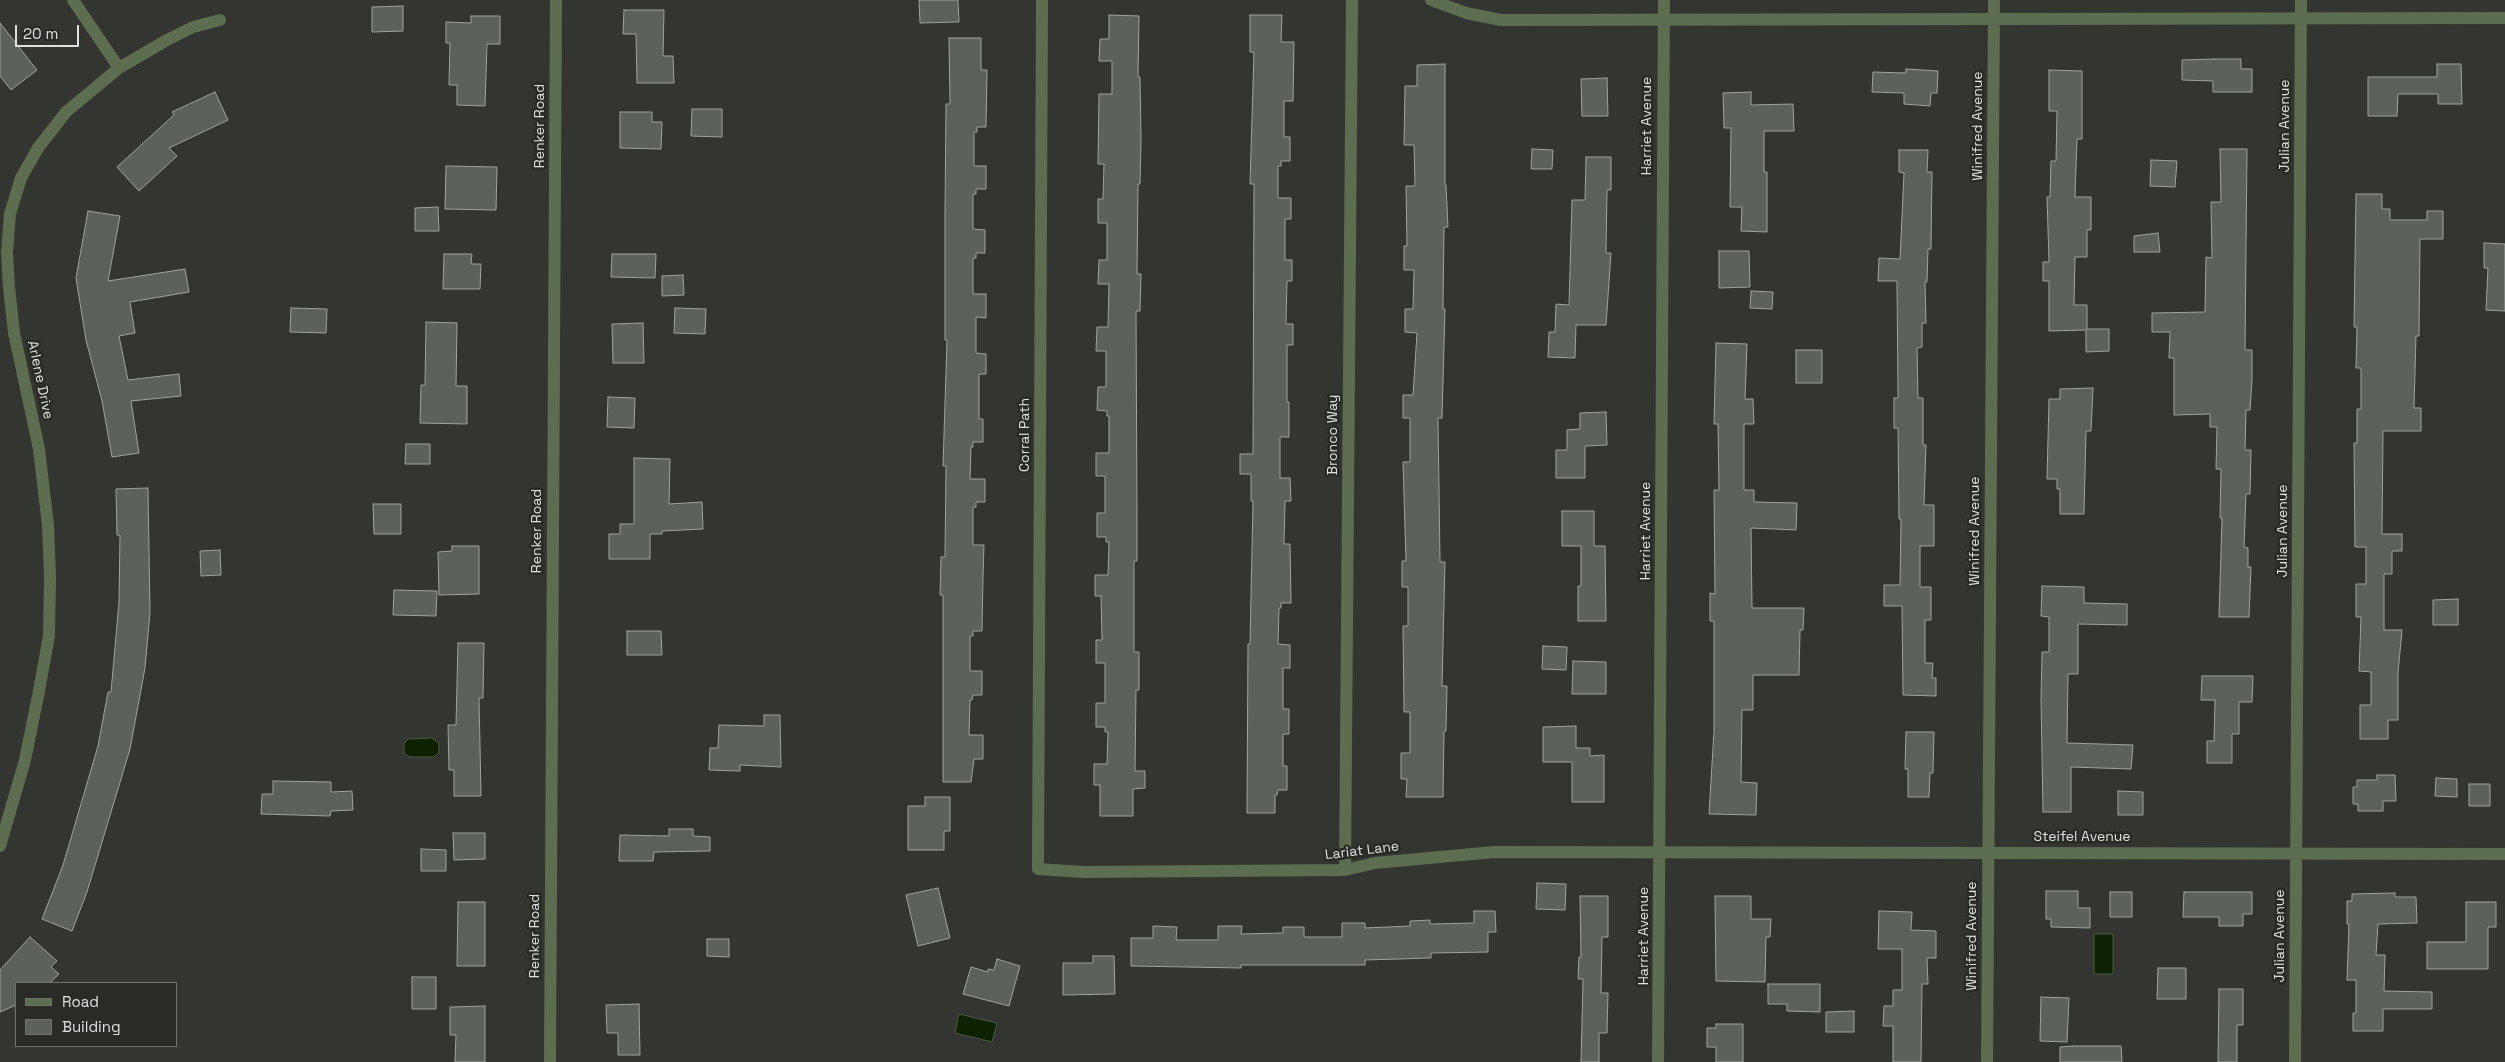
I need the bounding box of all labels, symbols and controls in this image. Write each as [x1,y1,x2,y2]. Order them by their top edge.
scale bar [18,15,81,47]
text: 20 m [23,24,58,43]
street label: Winifred Avenue [1970,71,1986,181]
street label: Harriet Avenue [1639,77,1655,175]
street label: Julian Avenue [2277,79,2293,173]
street label: Renker Road [532,84,548,168]
street label: Arlene Drive [23,339,57,421]
street label: Bronco Way [1325,395,1341,475]
street label: Corral Path [1017,398,1033,472]
street label: Winifred Avenue [1967,476,1983,586]
street label: Harriet Avenue [1638,482,1654,580]
street label: Julian Avenue [2275,484,2291,578]
street label: Renker Road [529,489,545,573]
street label: Steifel Avenue [2033,829,2131,845]
street label: Lariat Lane [1324,838,1400,864]
street label: Winifred Avenue [1964,881,1980,991]
street label: Harriet Avenue [1636,887,1652,985]
street label: Julian Avenue [2272,889,2288,983]
street label: Renker Road [527,894,543,978]
legend [15,982,178,1047]
text: Road [62,992,99,1011]
text: Building [62,1017,121,1036]

